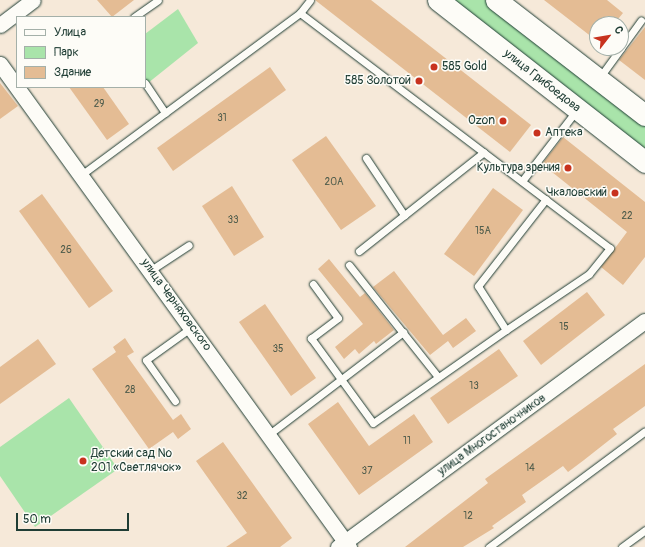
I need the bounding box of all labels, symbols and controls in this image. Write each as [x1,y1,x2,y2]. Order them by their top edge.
legend [16,16,146,88]
north arrow [589,16,629,56]
text: С [612,24,626,36]
text: Улица [54,25,86,40]
text: Парк [54,45,79,60]
street label: улица Грибоедова [501,47,583,115]
place label: 585 Gold [442,60,487,74]
marker: 585 Gold [429,62,439,72]
text: Здание [54,65,91,80]
place label: 585 Золотой [345,74,411,88]
marker: 585 Золотой [414,76,424,86]
house number: 29 [94,99,104,111]
house number: 31 [217,113,227,125]
place label: Ozon [468,114,495,128]
marker: Ozon [498,116,508,126]
place label: Аптека [545,126,583,140]
marker: Аптека [532,128,542,138]
place label: Культура зрения [477,161,560,175]
marker: Культура зрения [563,163,573,173]
house number: 20А [325,177,343,189]
place label: Чкаловский [546,186,607,200]
marker: Чкаловский [610,188,620,198]
house number: 22 [621,211,633,223]
house number: 33 [227,215,239,227]
house number: 15А [475,226,491,238]
house number: 26 [60,245,72,257]
street label: улица Черняховского [138,256,214,354]
house number: 15 [559,322,569,334]
house number: 35 [273,344,283,356]
house number: 13 [469,381,479,393]
house number: 28 [125,385,135,397]
street label: улица Многостаночников [435,391,549,479]
house number: 11 [403,436,411,448]
place label: Детский сад № 201 «Светлячок» [91,447,181,475]
marker: Детский сад № 201 «Светлячок» [78,456,88,466]
house number: 14 [525,463,535,475]
house number: 37 [362,466,372,478]
house number: 32 [236,491,248,503]
scale bar [18,505,131,531]
house number: 12 [463,511,473,523]
text: 50 m [23,512,51,527]

